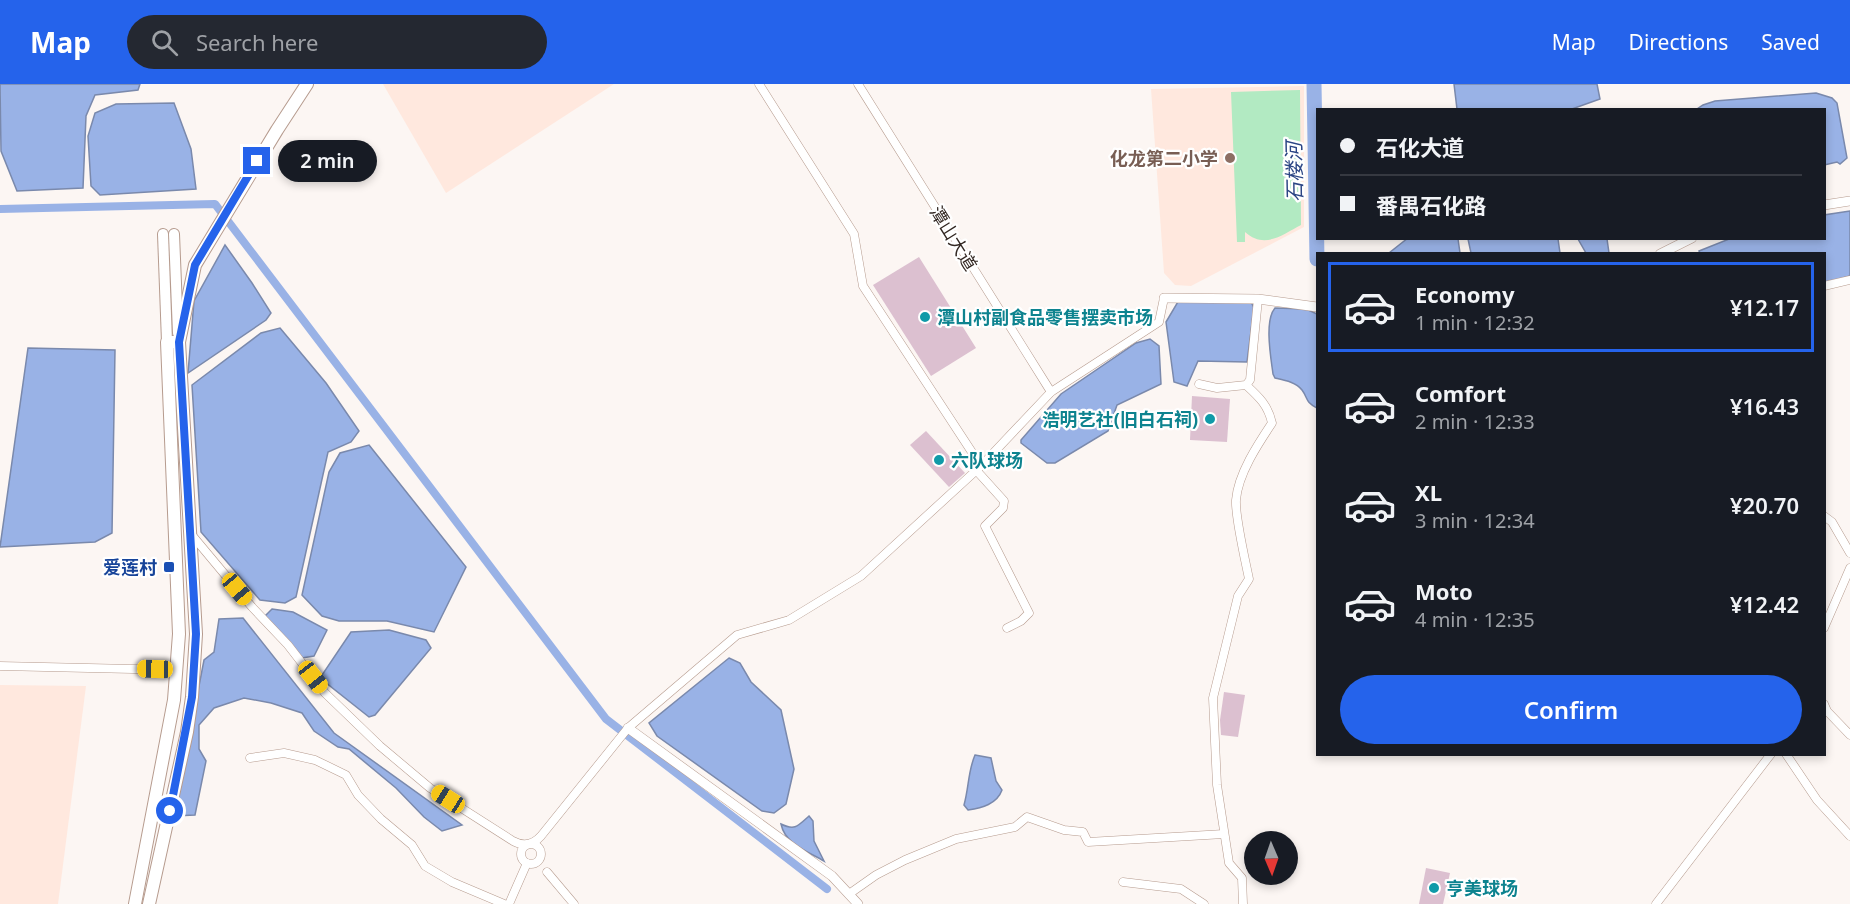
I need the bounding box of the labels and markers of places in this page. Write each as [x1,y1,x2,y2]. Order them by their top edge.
place label: 化龙第二小学 [1110,146,1218,170]
marker: 化龙第二小学 [1223,151,1237,165]
place label: 潭山村副食品零售摆卖市场 [937,305,1153,329]
marker: 潭山村副食品零售摆卖市场 [918,310,932,324]
place label: 浩明艺社(旧白石祠) [1042,407,1198,431]
marker: 浩明艺社(旧白石祠) [1203,412,1217,426]
place label: 六队球场 [951,448,1023,472]
marker: 六队球场 [932,453,946,467]
place label: 爱莲村 [103,555,157,579]
marker: 爱莲村 [162,560,176,574]
place label: 亨美球场 [1446,876,1518,900]
marker: 亨美球场 [1427,881,1441,895]

